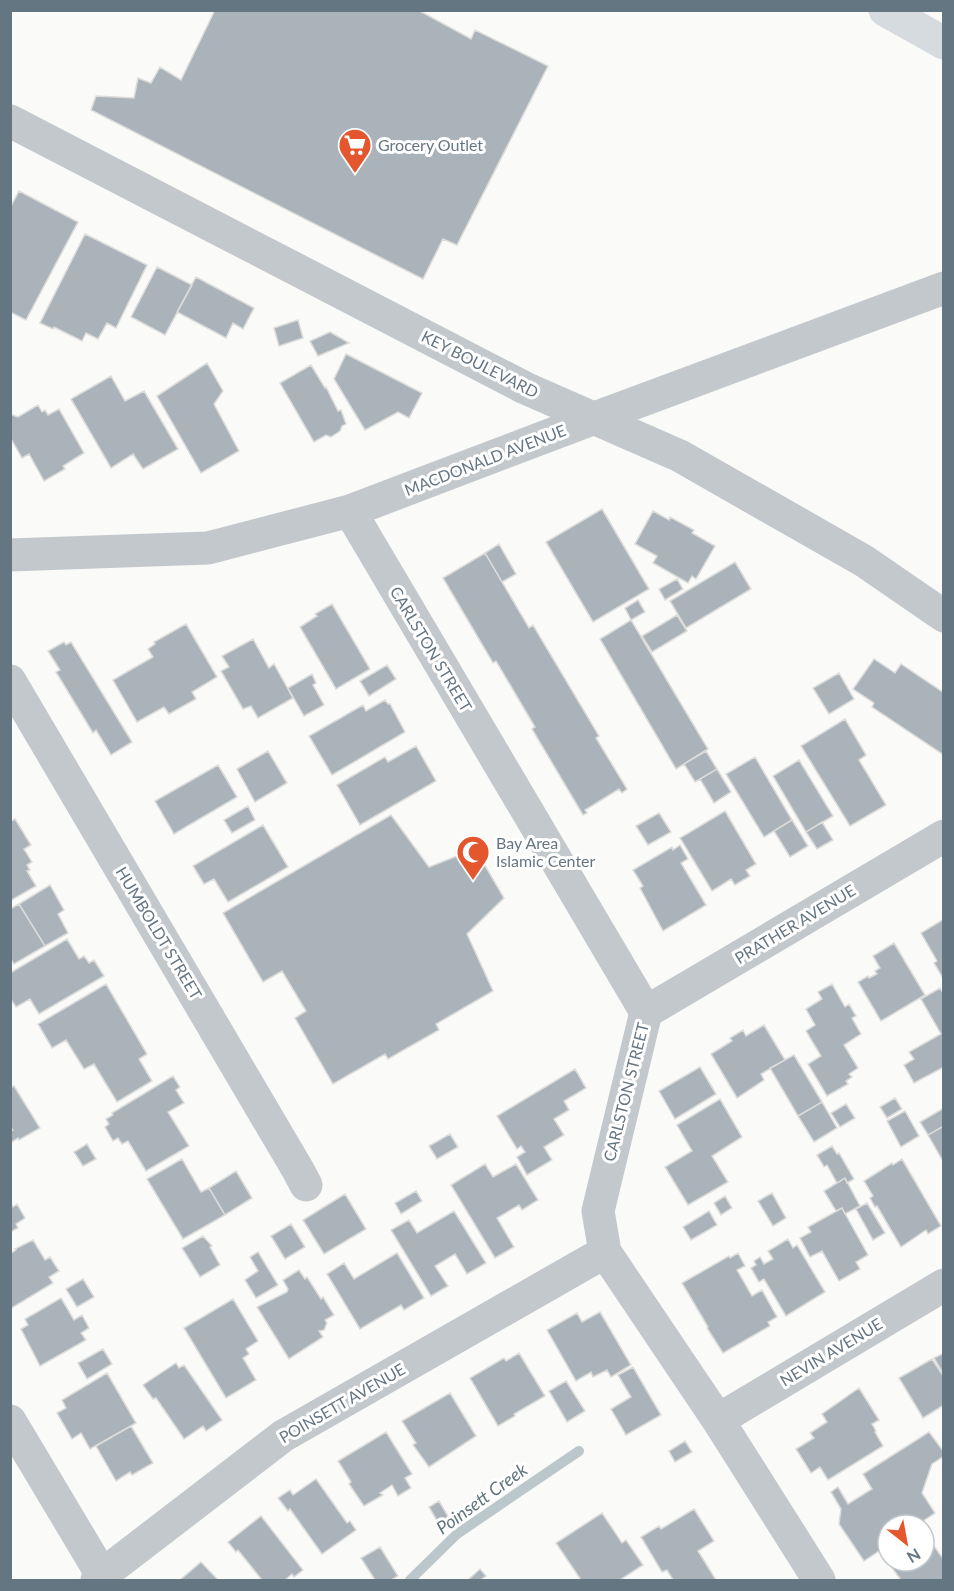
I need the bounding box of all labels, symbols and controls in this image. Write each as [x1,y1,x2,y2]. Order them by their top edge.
supermarket icon: Grocery Outlet [337,127,373,174]
place label: Grocery Outlet [378,135,483,154]
street label: KEY BOULEVARD [419,326,542,401]
street label: MACDONALD AVENUE [401,420,568,499]
street label: CARLSTON STREET [387,583,477,715]
place label: Bay Area Islamic Center [496,833,596,870]
mosque icon: Bay Area Islamic Center [455,834,491,881]
street label: HUMBOLDT STREET [112,863,207,1003]
street label: PRATHER AVENUE [731,880,858,967]
street label: CARLSTON STREET [599,1020,652,1163]
street label: NEVIN AVENUE [776,1314,885,1390]
street label: POINSETT AVENUE [275,1359,408,1446]
water label: Poinsett Creek [432,1458,532,1539]
north arrow [876,1513,936,1573]
text: N [904,1545,924,1568]

